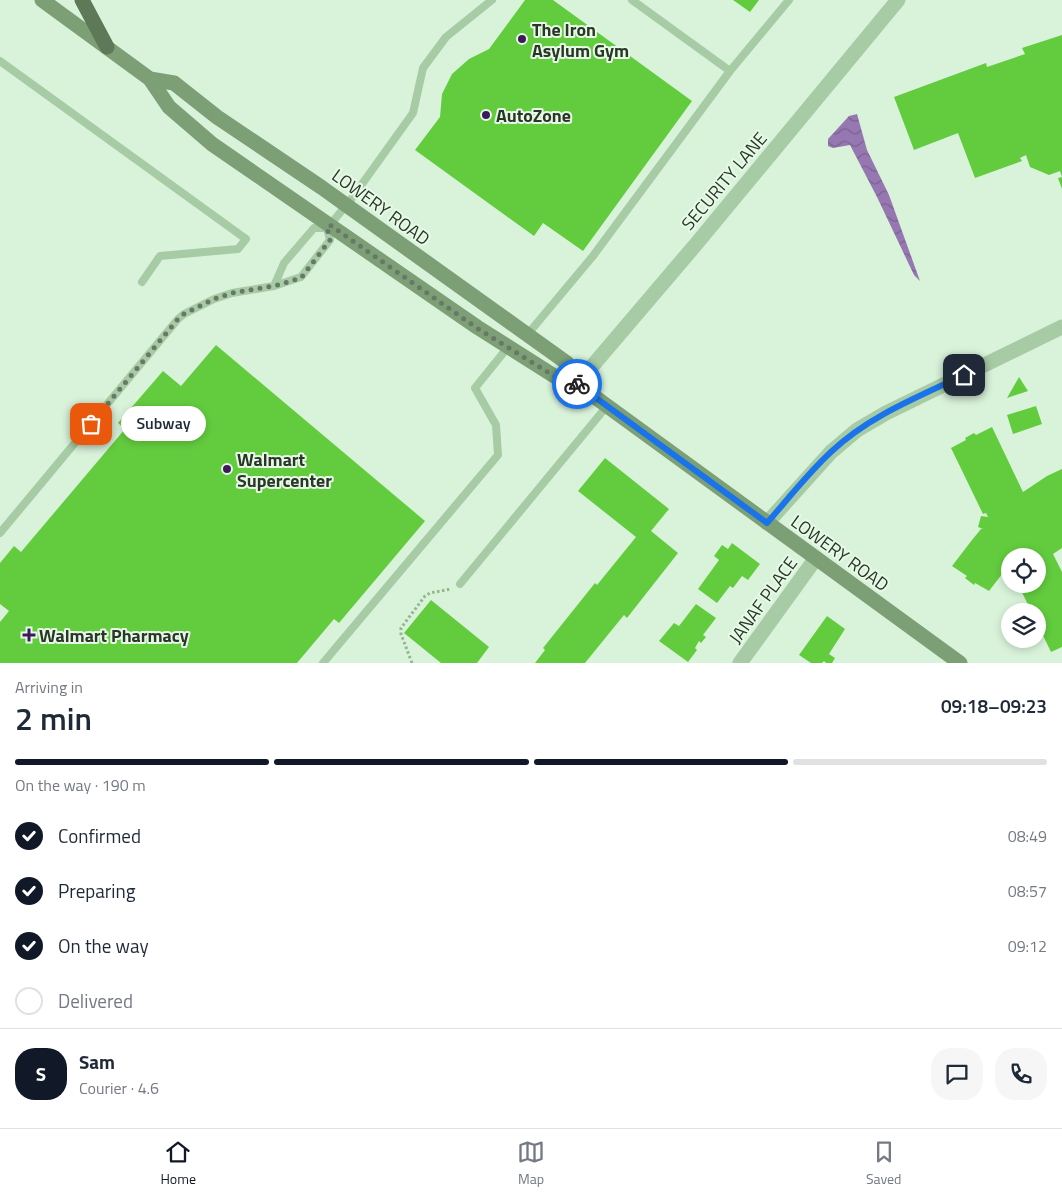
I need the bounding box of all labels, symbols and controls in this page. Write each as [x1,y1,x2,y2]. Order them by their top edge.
place label: The Iron Asylum Gym [532,16,629,64]
marker: The Iron Asylum Gym [516,33,528,45]
place label: AutoZone [496,102,571,129]
marker: AutoZone [480,109,492,121]
street label: SECURITY LANE [675,126,773,236]
street label: LOWERY ROAD [326,162,436,252]
pin [943,354,985,396]
courier [552,359,602,409]
icon: home [950,361,978,389]
icon: bike [563,370,591,398]
pin [70,403,112,445]
callout: Subway [121,406,206,442]
icon: bag [77,410,105,438]
text: Subway [136,411,191,435]
place label: Walmart Supercenter [237,446,332,494]
marker: Walmart Supercenter [221,463,233,475]
street label: LOWERY ROAD [785,508,895,598]
map controls [1001,548,1046,648]
button: locate [1001,548,1046,593]
street label: JANAF PLACE [722,551,804,649]
button: layers [1001,603,1046,648]
place label: Walmart Pharmacy [39,622,189,649]
marker: Walmart Pharmacy [23,629,35,641]
text: Arriving in [15,675,83,699]
text: 09:18–09:23 [941,691,1047,720]
text: 2 min [15,694,92,742]
text: On the way · 190 m [15,773,146,797]
text: Confirmed [58,821,141,850]
icon: check [15,822,43,850]
text: 08:49 [1008,824,1047,848]
text: Preparing [58,876,135,905]
icon: check [15,877,43,905]
text: 08:57 [1008,879,1047,903]
text: On the way [58,931,149,960]
icon: check [15,932,43,960]
text: 09:12 [1008,934,1047,958]
text: Delivered [58,986,133,1015]
text: Sam [79,1047,115,1076]
button: chat [931,1048,983,1100]
button: phone [995,1048,1047,1100]
text: S [36,1059,46,1088]
text: Courier · 4.6 [79,1076,159,1100]
tab: Home [160,1138,196,1189]
tab: Map [517,1138,545,1189]
tab: Saved [866,1138,902,1189]

